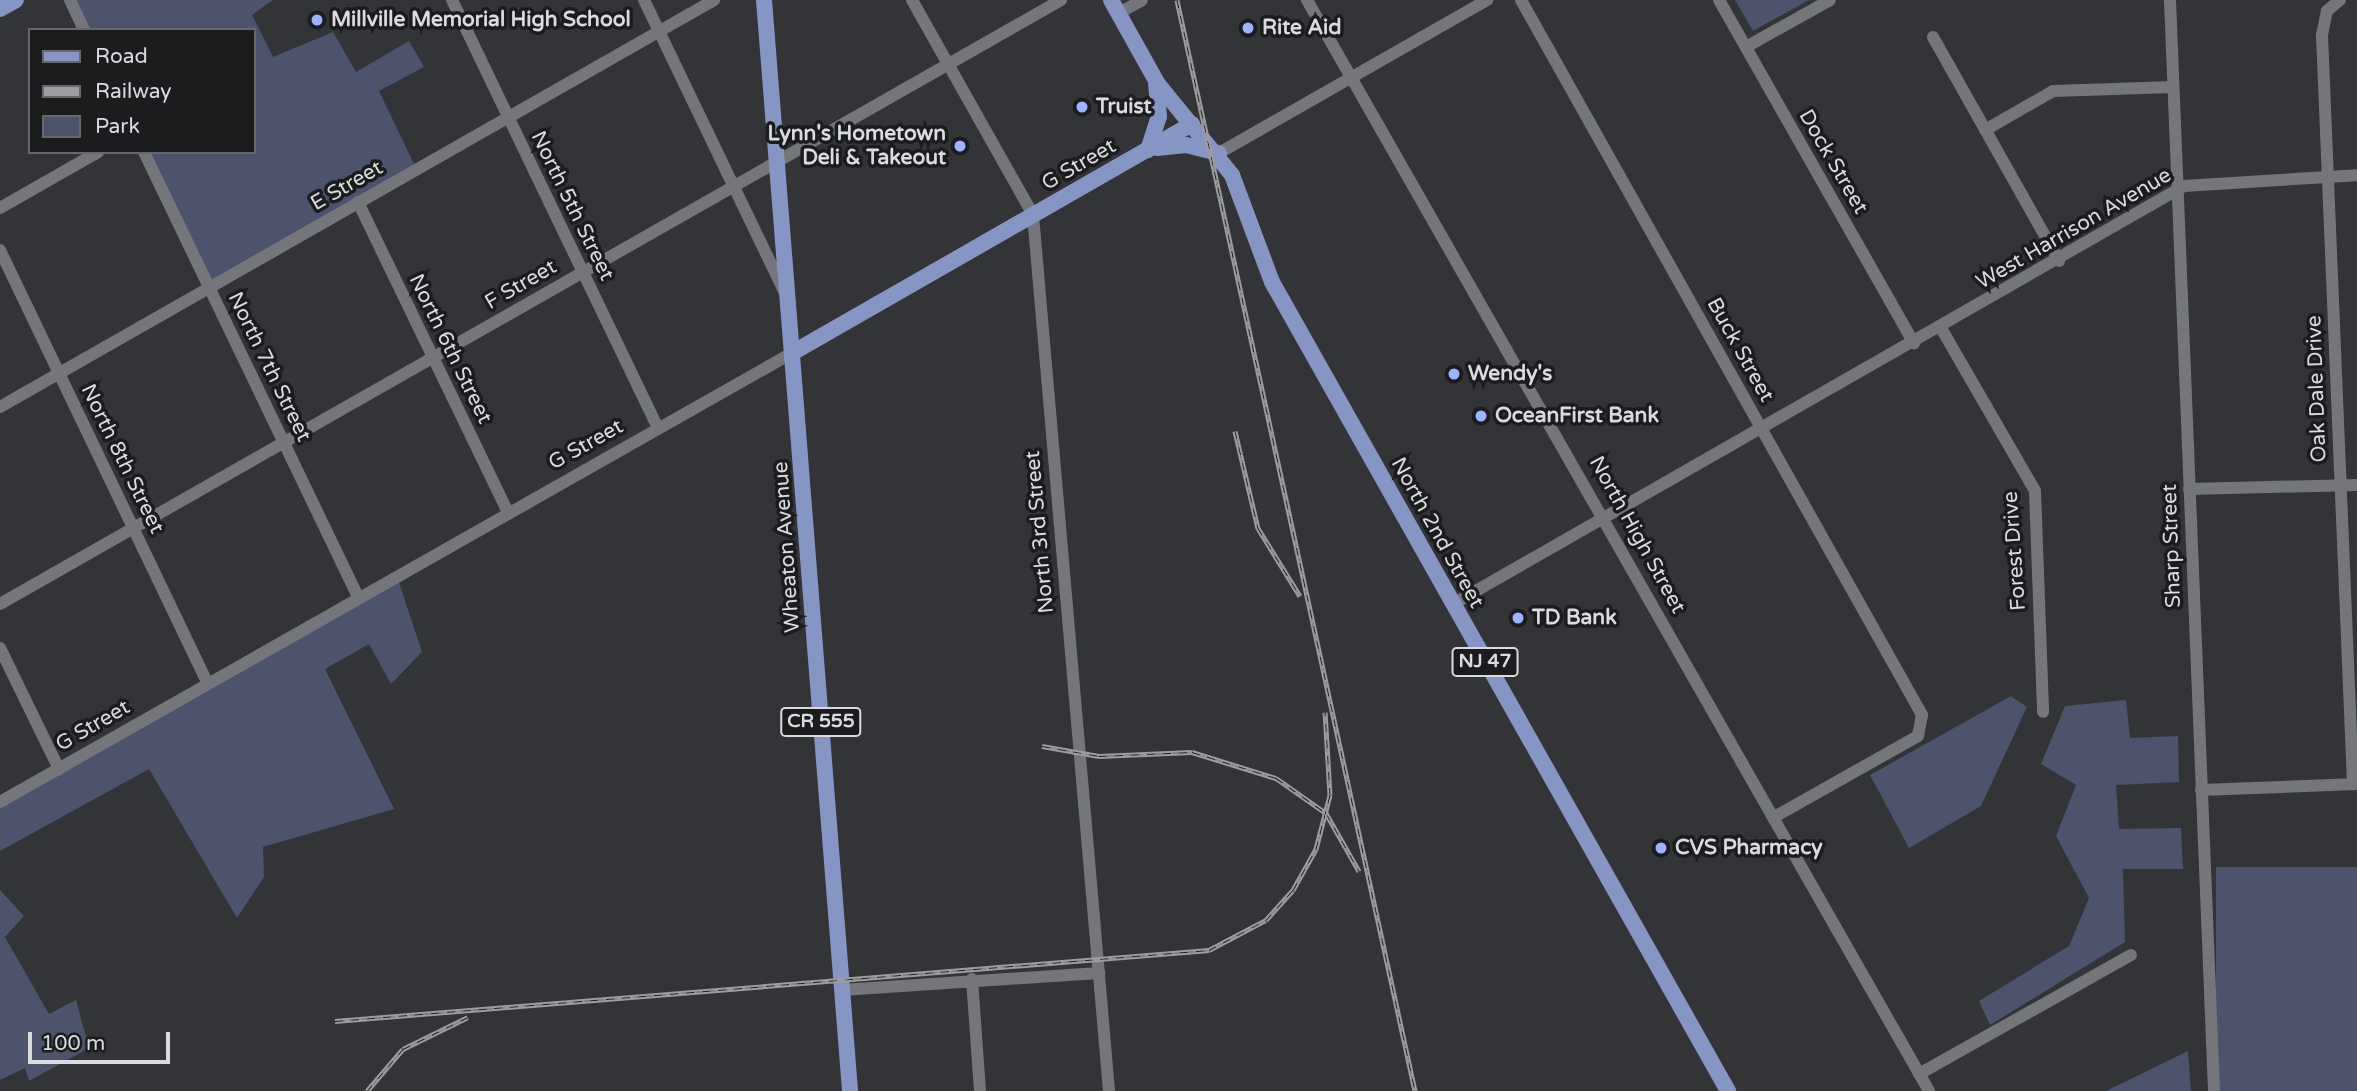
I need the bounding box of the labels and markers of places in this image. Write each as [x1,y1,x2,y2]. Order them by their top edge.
place label: Millville Memorial High School [331,7,631,33]
marker: Millville Memorial High School [309,12,325,28]
place label: Rite Aid [1262,15,1341,41]
marker: Rite Aid [1240,20,1256,36]
place label: Truist [1096,94,1152,120]
marker: Truist [1074,99,1090,115]
place label: Lynn's Hometown Deli & Takeout [767,121,946,171]
marker: Lynn's Hometown Deli & Takeout [952,138,968,154]
place label: Wendy's [1468,361,1552,387]
marker: Wendy's [1446,366,1462,382]
place label: OceanFirst Bank [1495,403,1659,429]
marker: OceanFirst Bank [1473,408,1489,424]
place label: TD Bank [1532,605,1617,631]
marker: TD Bank [1510,610,1526,626]
place label: CVS Pharmacy [1675,835,1823,861]
marker: CVS Pharmacy [1653,840,1669,856]

